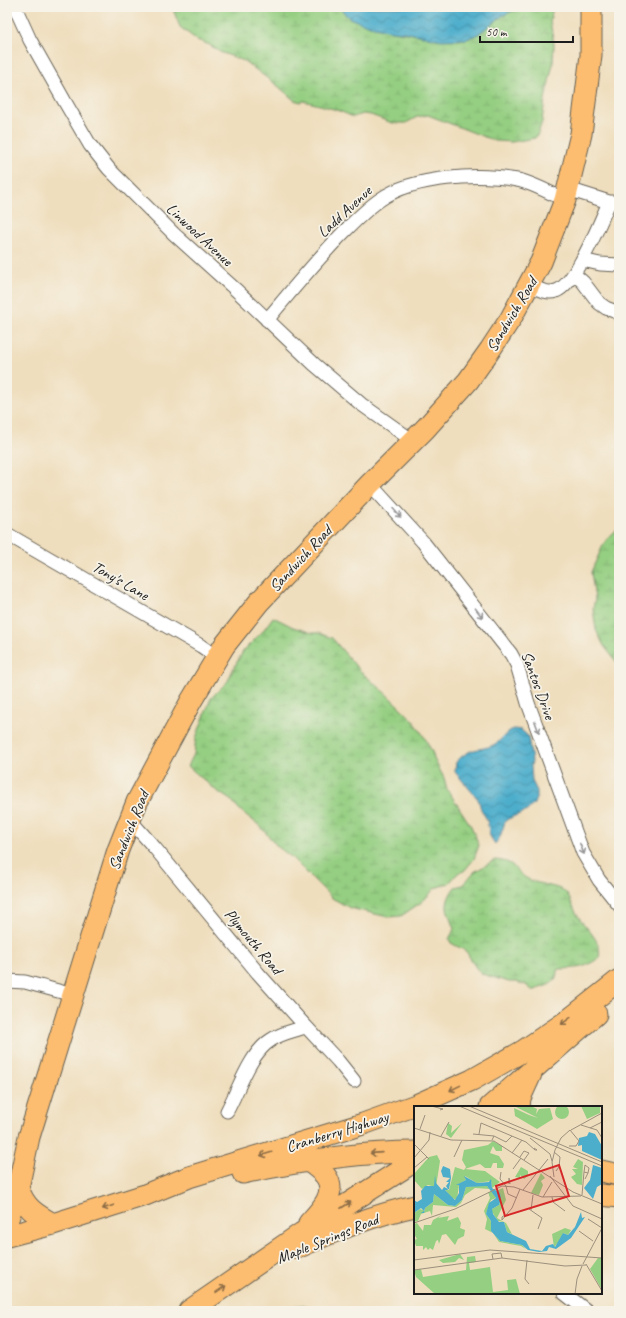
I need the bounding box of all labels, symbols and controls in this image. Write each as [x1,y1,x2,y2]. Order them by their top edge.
scale bar [480,18,573,44]
text: 50 m [486,24,508,40]
street label: Ladd Avenue [313,180,377,242]
street label: Linwood Avenue [162,199,238,272]
street label: Sandwich Road [482,271,543,355]
one-way arrow [392,508,401,518]
street label: Sandwich Road [265,519,338,596]
street label: Tony's Lane [89,557,154,606]
one-way arrow [475,608,483,619]
street label: Santos Drive [517,649,560,724]
one-way arrow [533,721,541,733]
street label: Sandwich Road [104,785,155,873]
one-way arrow [579,843,586,855]
street label: Plymouth Road [220,905,288,981]
one-way arrow [561,1017,572,1025]
one-way arrow [449,1085,461,1092]
street label: Cranberry Highway [284,1106,392,1157]
inset map [414,1106,602,1294]
one-way arrow [370,1149,383,1156]
one-way arrow [260,1151,273,1158]
one-way arrow [340,1201,351,1209]
one-way arrow [102,1204,115,1211]
street label: Maple Springs Road [274,1208,384,1268]
one-way arrow [215,1284,227,1292]

